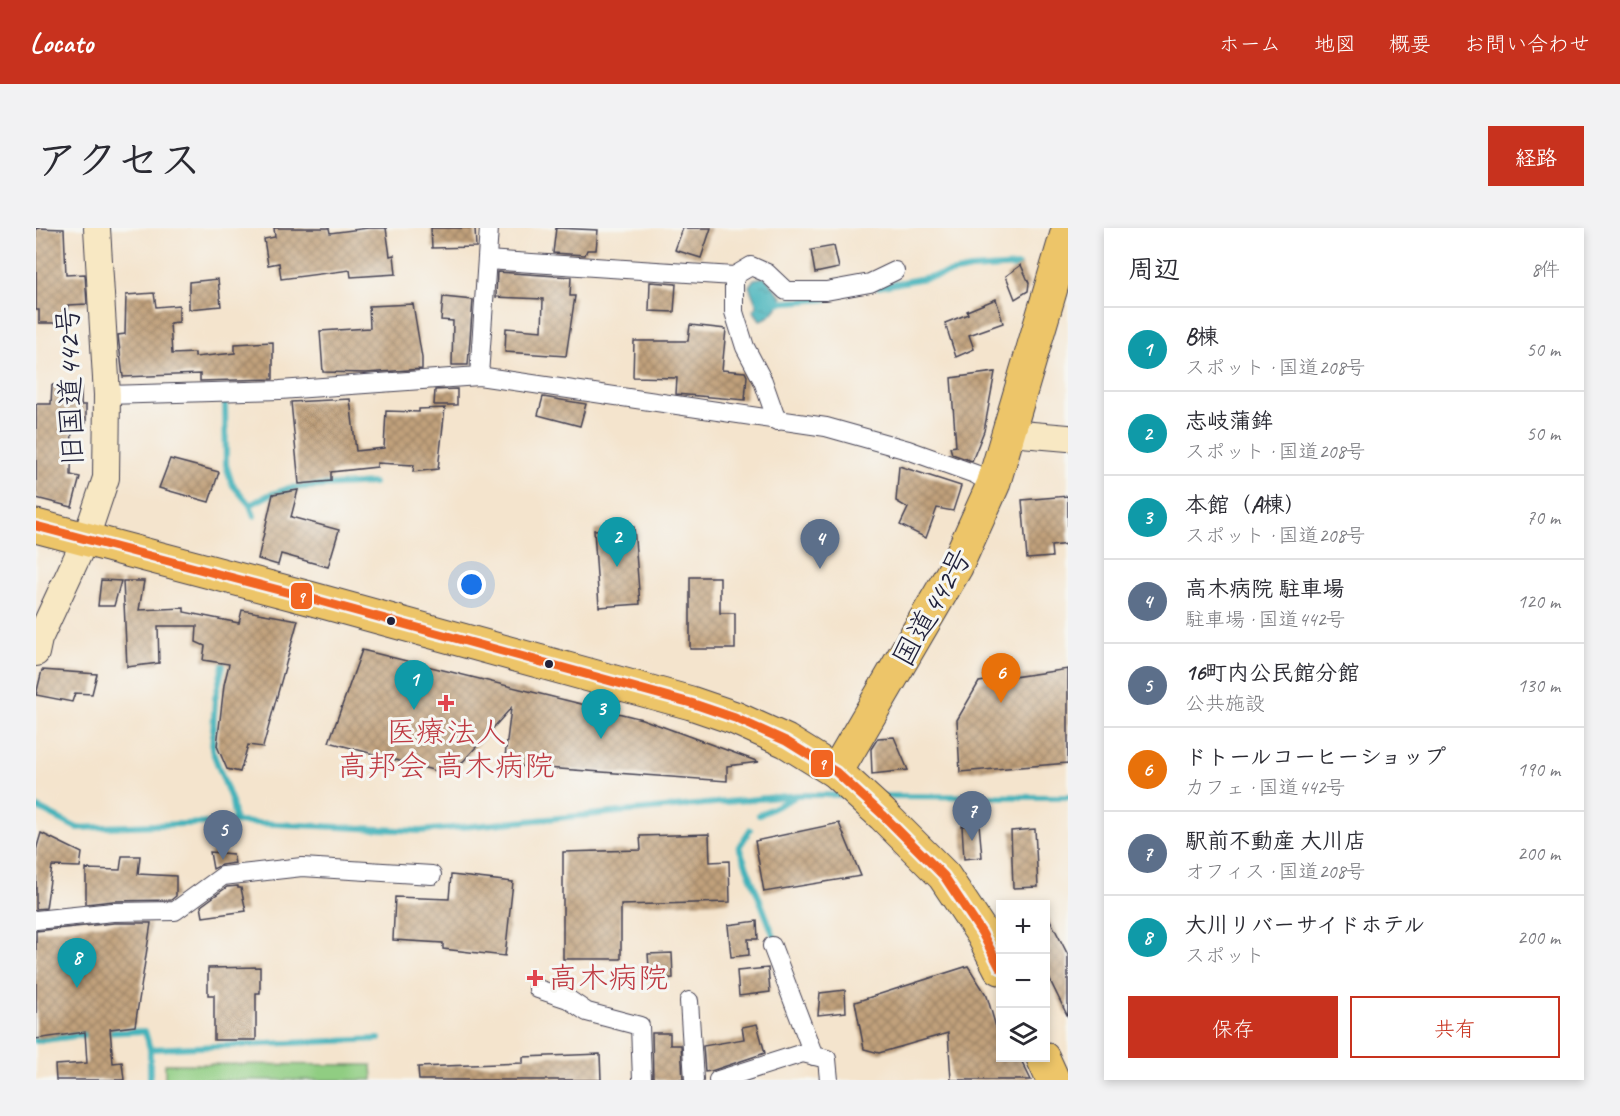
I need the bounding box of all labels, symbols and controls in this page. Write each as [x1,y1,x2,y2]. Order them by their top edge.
text: Locato [30,25,93,60]
text: ホーム [1219,31,1281,57]
text: 地図 [1314,31,1356,57]
text: 概要 [1389,31,1431,57]
text: お問い合わせ [1464,31,1590,57]
button: 経路 [1488,126,1584,186]
text: アクセス [36,134,201,187]
text: 周辺 [1128,253,1180,286]
text: 8件 [1531,257,1560,282]
street label: 旧国道442号 [48,305,92,467]
text: B棟 [1185,323,1219,351]
text: 1 [1143,337,1152,362]
text: 50 m [1526,337,1560,362]
text: スポット · 国道208号 [1185,355,1365,380]
text: 志岐蒲鉾 [1185,407,1273,435]
text: 2 [1143,421,1152,446]
text: 50 m [1526,421,1560,446]
text: スポット · 国道208号 [1185,439,1365,464]
text: 本館（A棟） [1185,491,1306,519]
text: 3 [1143,505,1152,530]
text: 70 m [1526,505,1560,530]
pin: 2 [598,518,636,567]
pin: 4 [800,520,840,569]
text: スポット · 国道208号 [1185,523,1365,548]
street label: 国道442号 [884,541,980,673]
your location [457,570,486,599]
text: 高木病院 駐車場 [1185,575,1344,603]
line badge: 9 [290,582,313,610]
text: 9 [297,587,306,607]
text: 4 [1143,589,1152,614]
text: 120 m [1517,589,1560,614]
text: 駐車場 · 国道442号 [1185,607,1345,632]
unlabelled marker [385,615,397,627]
pin: 6 [982,654,1020,703]
unlabelled marker [543,658,555,670]
text: 16町内公民館分館 [1185,659,1359,687]
pin: 1 [394,660,434,710]
text: 5 [1143,673,1152,698]
text: 130 m [1517,673,1560,698]
pin: 3 [582,690,620,739]
text: 公共施設 [1185,691,1265,716]
marker: 医療法人 高邦会 高木病院 [437,694,455,712]
place label: 医療法人 高邦会 高木病院 [337,713,555,785]
text: ドトールコーヒーショップ [1185,743,1446,771]
line badge: 9 [810,749,834,778]
text: 9 [818,754,827,774]
text: 6 [1143,757,1152,782]
text: 190 m [1517,757,1560,782]
text: カフェ · 国道442号 [1185,775,1345,800]
pin: 7 [952,792,992,841]
pin: 5 [204,810,243,860]
text: 駅前不動産 大川店 [1185,827,1366,855]
text: 7 [1143,841,1152,866]
text: 200 m [1517,841,1560,866]
text: オフィス · 国道208号 [1185,859,1365,884]
map controls [996,900,1050,1062]
button: + [996,900,1050,954]
text: 大川リバーサイドホテル [1185,911,1425,939]
text: 8 [1143,925,1152,950]
text: 200 m [1517,925,1560,950]
pin: 8 [58,938,96,988]
text: スポット [1185,943,1265,968]
button: − [996,954,1050,1008]
place label: 高木病院 [548,959,668,997]
marker: 高木病院 [526,969,544,987]
button: 保存 [1128,996,1338,1058]
button: 共有 [1350,996,1560,1058]
button: layers [996,1008,1050,1062]

